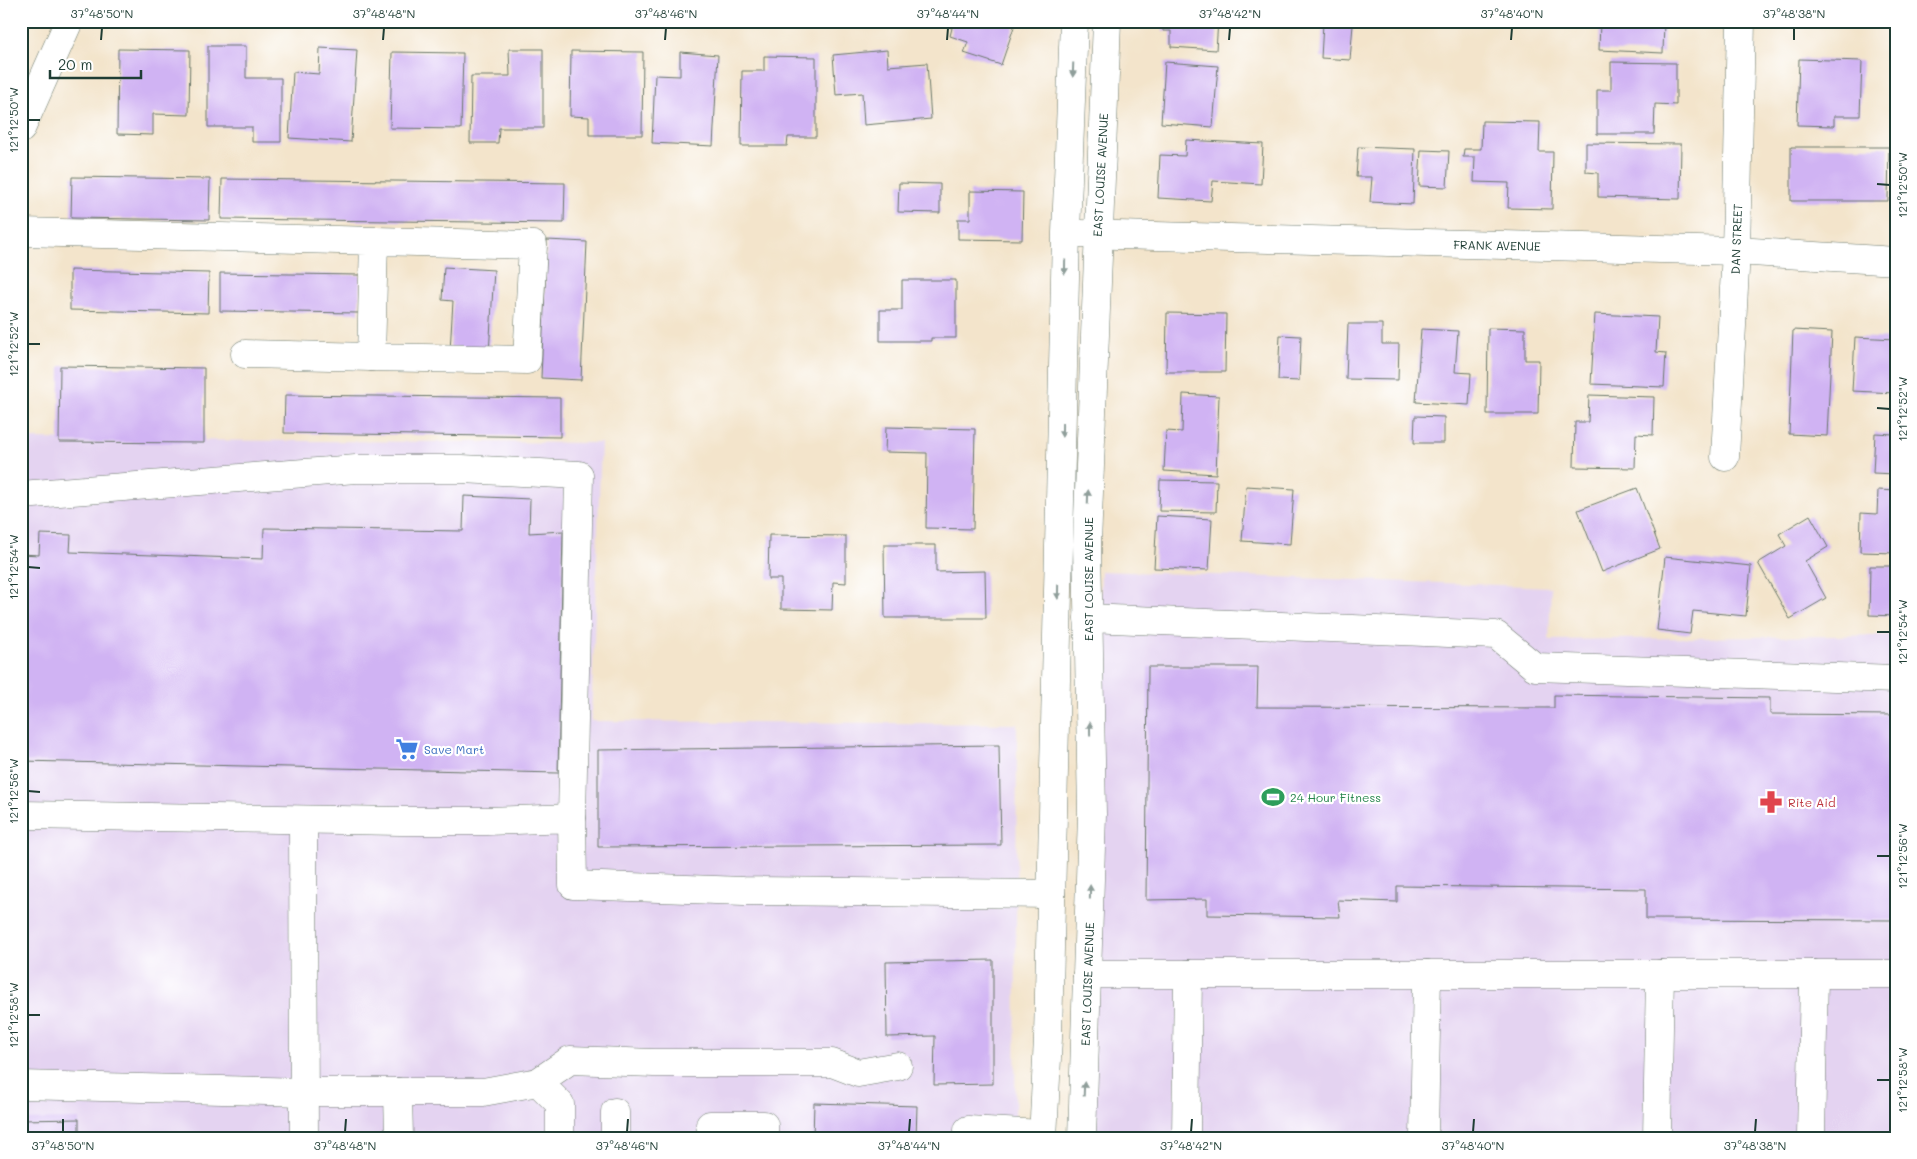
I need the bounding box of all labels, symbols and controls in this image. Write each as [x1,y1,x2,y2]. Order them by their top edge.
text: 37°48'50"N [71,5,133,21]
text: 37°48'48"N [353,5,415,21]
text: 37°48'46"N [635,5,697,21]
text: 37°48'44"N [917,5,979,21]
text: 37°48'42"N [1199,5,1261,21]
text: 37°48'40"N [1481,5,1543,21]
text: 37°48'38"N [1763,5,1825,21]
scale bar [50,48,141,80]
text: 20 m [58,54,92,74]
one-way arrow [1068,62,1076,78]
text: 121°12'50"W [5,87,21,153]
street label: EAST LOUISE AVENUE [1089,113,1111,237]
text: 121°12'50"W [1894,152,1910,218]
street label: DAN STREET [1727,203,1745,275]
street label: FRANK AVENUE [1453,236,1541,254]
one-way arrow [1061,260,1069,276]
text: 121°12'52"W [5,311,21,377]
text: 121°12'52"W [1894,376,1910,442]
one-way arrow [1057,422,1065,438]
one-way arrow [1085,488,1093,504]
street label: EAST LOUISE AVENUE [1080,517,1096,641]
text: 121°12'54"W [5,534,21,600]
one-way arrow [1054,584,1062,600]
text: 121°12'54"W [1894,599,1910,665]
one-way arrow [1086,721,1094,737]
supermarket icon: Save Mart [394,736,420,762]
place label: Save Mart [424,741,484,757]
text: 121°12'56"W [5,758,21,824]
sports icon: 24 Hour Fitness [1260,784,1286,810]
place label: 24 Hour Fitness [1290,789,1381,805]
pharmacy icon: Rite Aid [1758,789,1784,815]
place label: Rite Aid [1788,794,1836,810]
text: 121°12'56"W [1894,823,1910,889]
one-way arrow [1086,883,1094,899]
street label: EAST LOUISE AVENUE [1077,922,1097,1046]
text: 121°12'58"W [5,982,21,1048]
text: 121°12'58"W [1894,1047,1910,1113]
one-way arrow [1080,1081,1088,1097]
text: 37°48'50"N [32,1137,94,1153]
text: 37°48'48"N [314,1137,376,1153]
text: 37°48'46"N [596,1137,658,1153]
text: 37°48'44"N [878,1137,940,1153]
text: 37°48'42"N [1160,1137,1222,1153]
text: 37°48'40"N [1442,1137,1504,1153]
text: 37°48'38"N [1724,1137,1786,1153]

